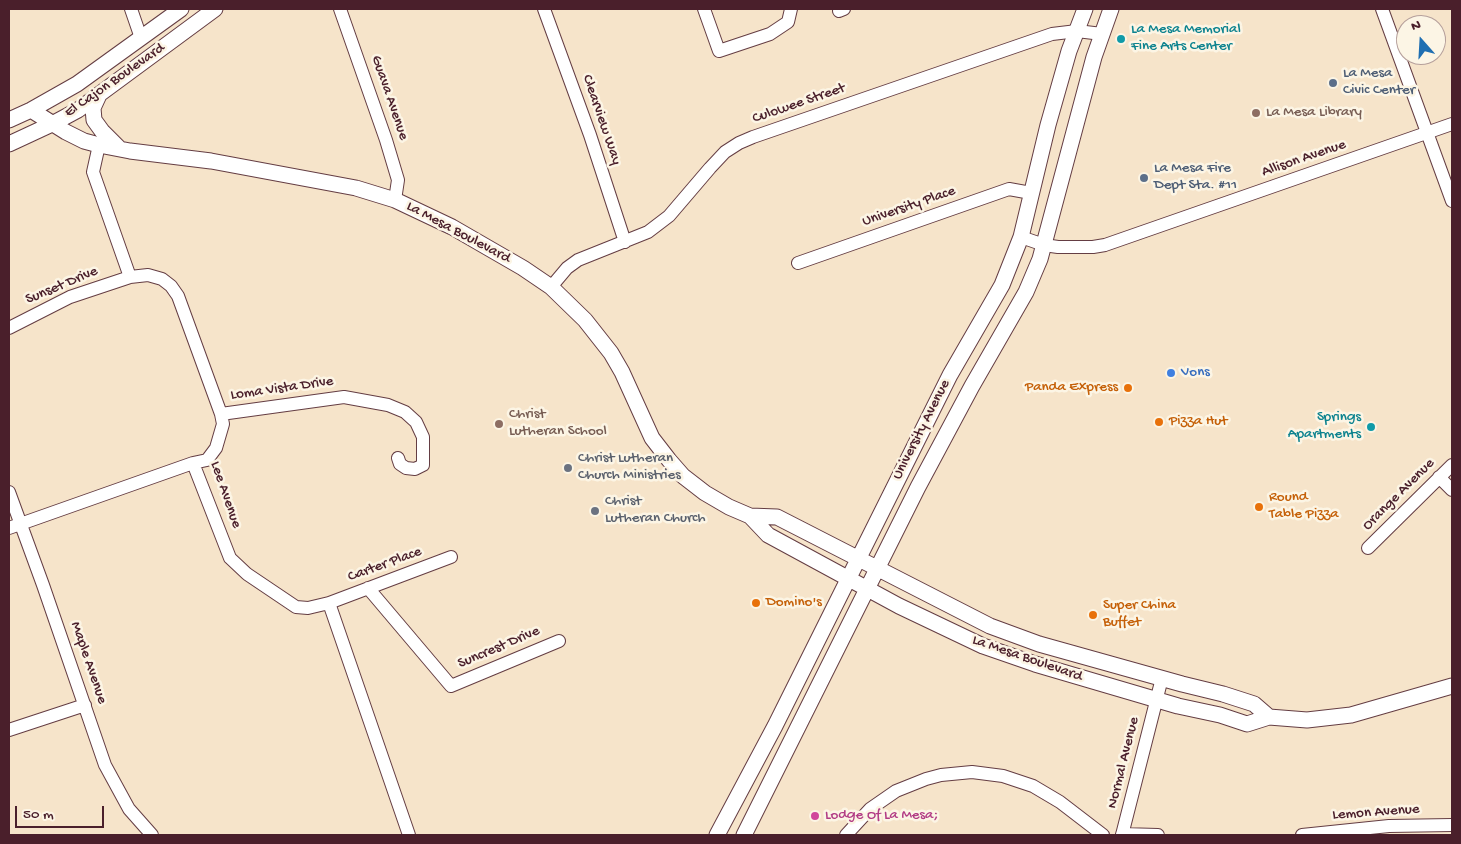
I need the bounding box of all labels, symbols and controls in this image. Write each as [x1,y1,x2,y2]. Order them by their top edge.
north arrow [1396,15,1446,65]
text: N [1409,17,1423,36]
place label: La Mesa Memorial Fine Arts Center [1131,21,1241,56]
marker: La Mesa Memorial Fine Arts Center [1115,33,1127,45]
street label: El Cajon Boulevard [61,40,169,122]
street label: Guava Avenue [366,53,412,143]
place label: La Mesa Civic Center [1343,65,1415,100]
street label: Clearview Way [577,73,625,167]
marker: La Mesa Civic Center [1327,77,1339,89]
street label: Culowee Street [750,80,848,128]
place label: La Mesa Library [1266,104,1362,122]
marker: La Mesa Library [1250,107,1262,119]
street label: Allison Avenue [1260,136,1348,182]
place label: La Mesa Fire Dept Sta. #11 [1154,160,1237,195]
marker: La Mesa Fire Dept Sta. #11 [1138,172,1150,184]
street label: University Place [860,183,958,231]
street label: La Mesa Boulevard [403,198,513,268]
street label: Sunset Drive [23,263,101,309]
place label: Vons [1181,364,1210,382]
marker: Vons [1165,367,1177,379]
street label: Loma Vista Drive [229,373,335,405]
street label: University Avenue [889,377,955,483]
place label: Panda Express [1025,379,1118,397]
marker: Panda Express [1122,382,1134,394]
place label: Christ Lutheran School [509,406,607,441]
place label: Springs Apartments [1288,409,1361,444]
place label: Pizza Hut [1169,413,1227,431]
marker: Pizza Hut [1153,416,1165,428]
marker: Christ Lutheran School [493,418,505,430]
marker: Springs Apartments [1365,421,1377,433]
place label: Christ Lutheran Church Ministries [578,450,681,485]
street label: Orange Avenue [1359,455,1439,535]
street label: Lee Avenue [205,459,245,531]
marker: Christ Lutheran Church Ministries [562,462,574,474]
place label: Round Table Pizza [1269,489,1339,524]
place label: Christ Lutheran Church [605,493,705,528]
marker: Round Table Pizza [1253,501,1265,513]
marker: Christ Lutheran Church [589,505,601,517]
street label: Carter Place [346,543,424,587]
place label: Domino's [766,594,822,612]
marker: Domino's [750,597,762,609]
place label: Super China Buffet [1103,597,1176,632]
marker: Super China Buffet [1087,609,1099,621]
street label: Maple Avenue [66,619,110,707]
street label: Suncrest Drive [455,623,543,673]
street label: La Mesa Boulevard [969,632,1085,686]
street label: Normal Avenue [1104,715,1144,811]
scale bar [18,796,106,828]
street label: Lemon Avenue [1332,801,1420,825]
text: 50 m [23,806,54,824]
place label: Lodge Of La Mesa; [825,807,938,825]
marker: Lodge Of La Mesa; [809,810,821,822]

